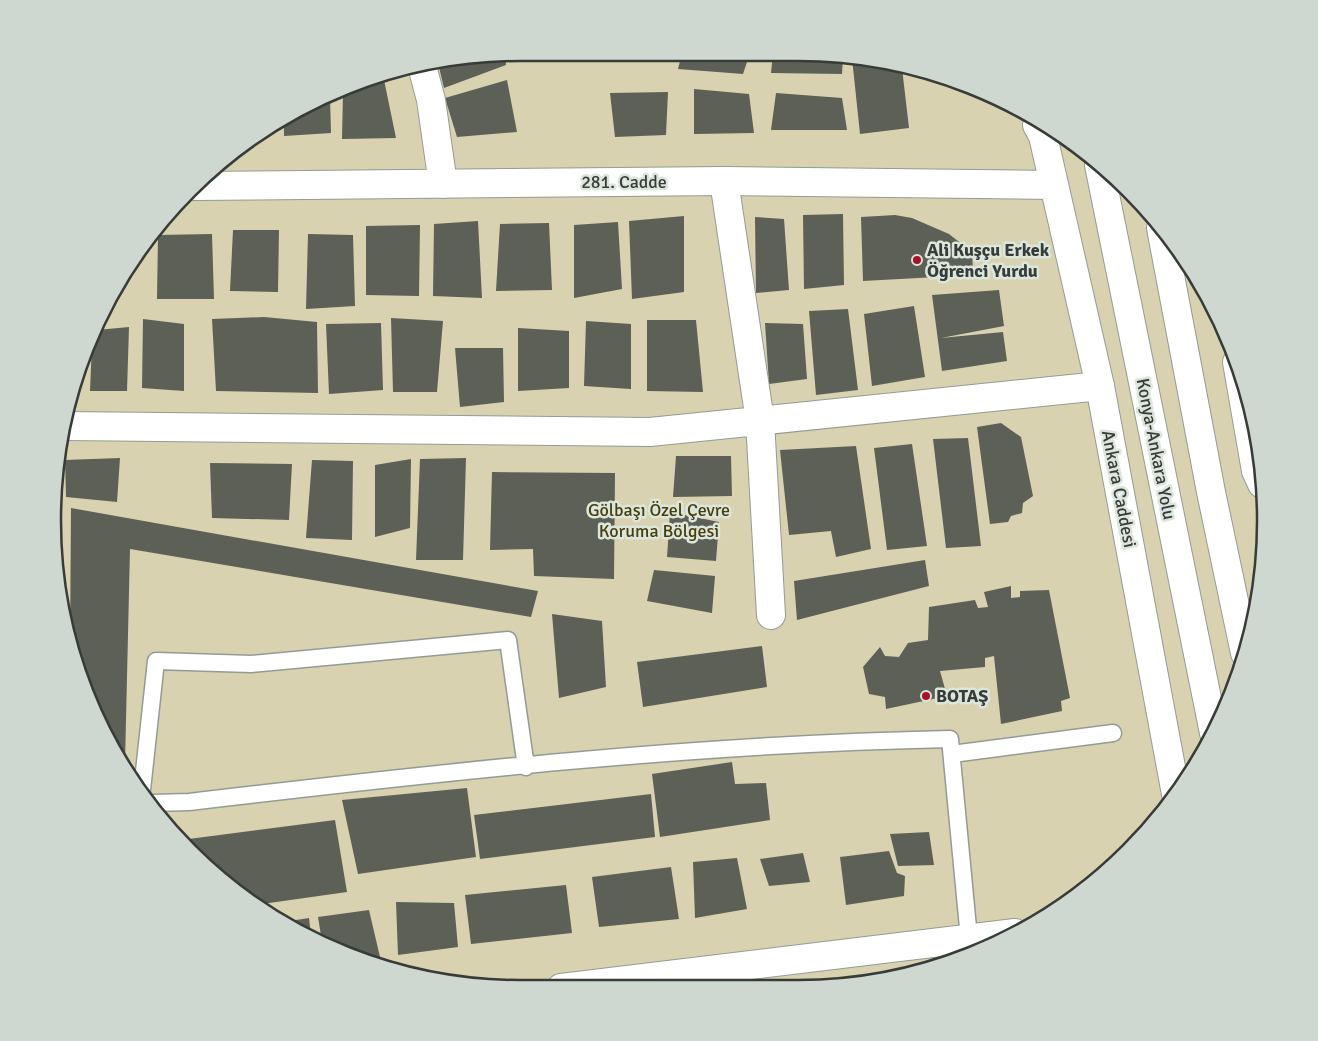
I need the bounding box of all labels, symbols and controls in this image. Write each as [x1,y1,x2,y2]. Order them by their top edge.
street label: 281. Cadde [581,171,667,193]
place label: Ali Kuşçu Erkek Öğrenci Yurdu [927,239,1050,282]
marker: Ali Kuşçu Erkek Öğrenci Yurdu [911,254,923,266]
street label: Konya-Ankara Yolu [1131,376,1181,522]
street label: Ankara Caddesi [1097,428,1141,550]
park label: Gölbaşı Özel Çevre Koruma Bölgesi [588,499,730,542]
place label: BOTAŞ [936,685,988,707]
marker: BOTAŞ [920,690,932,702]

